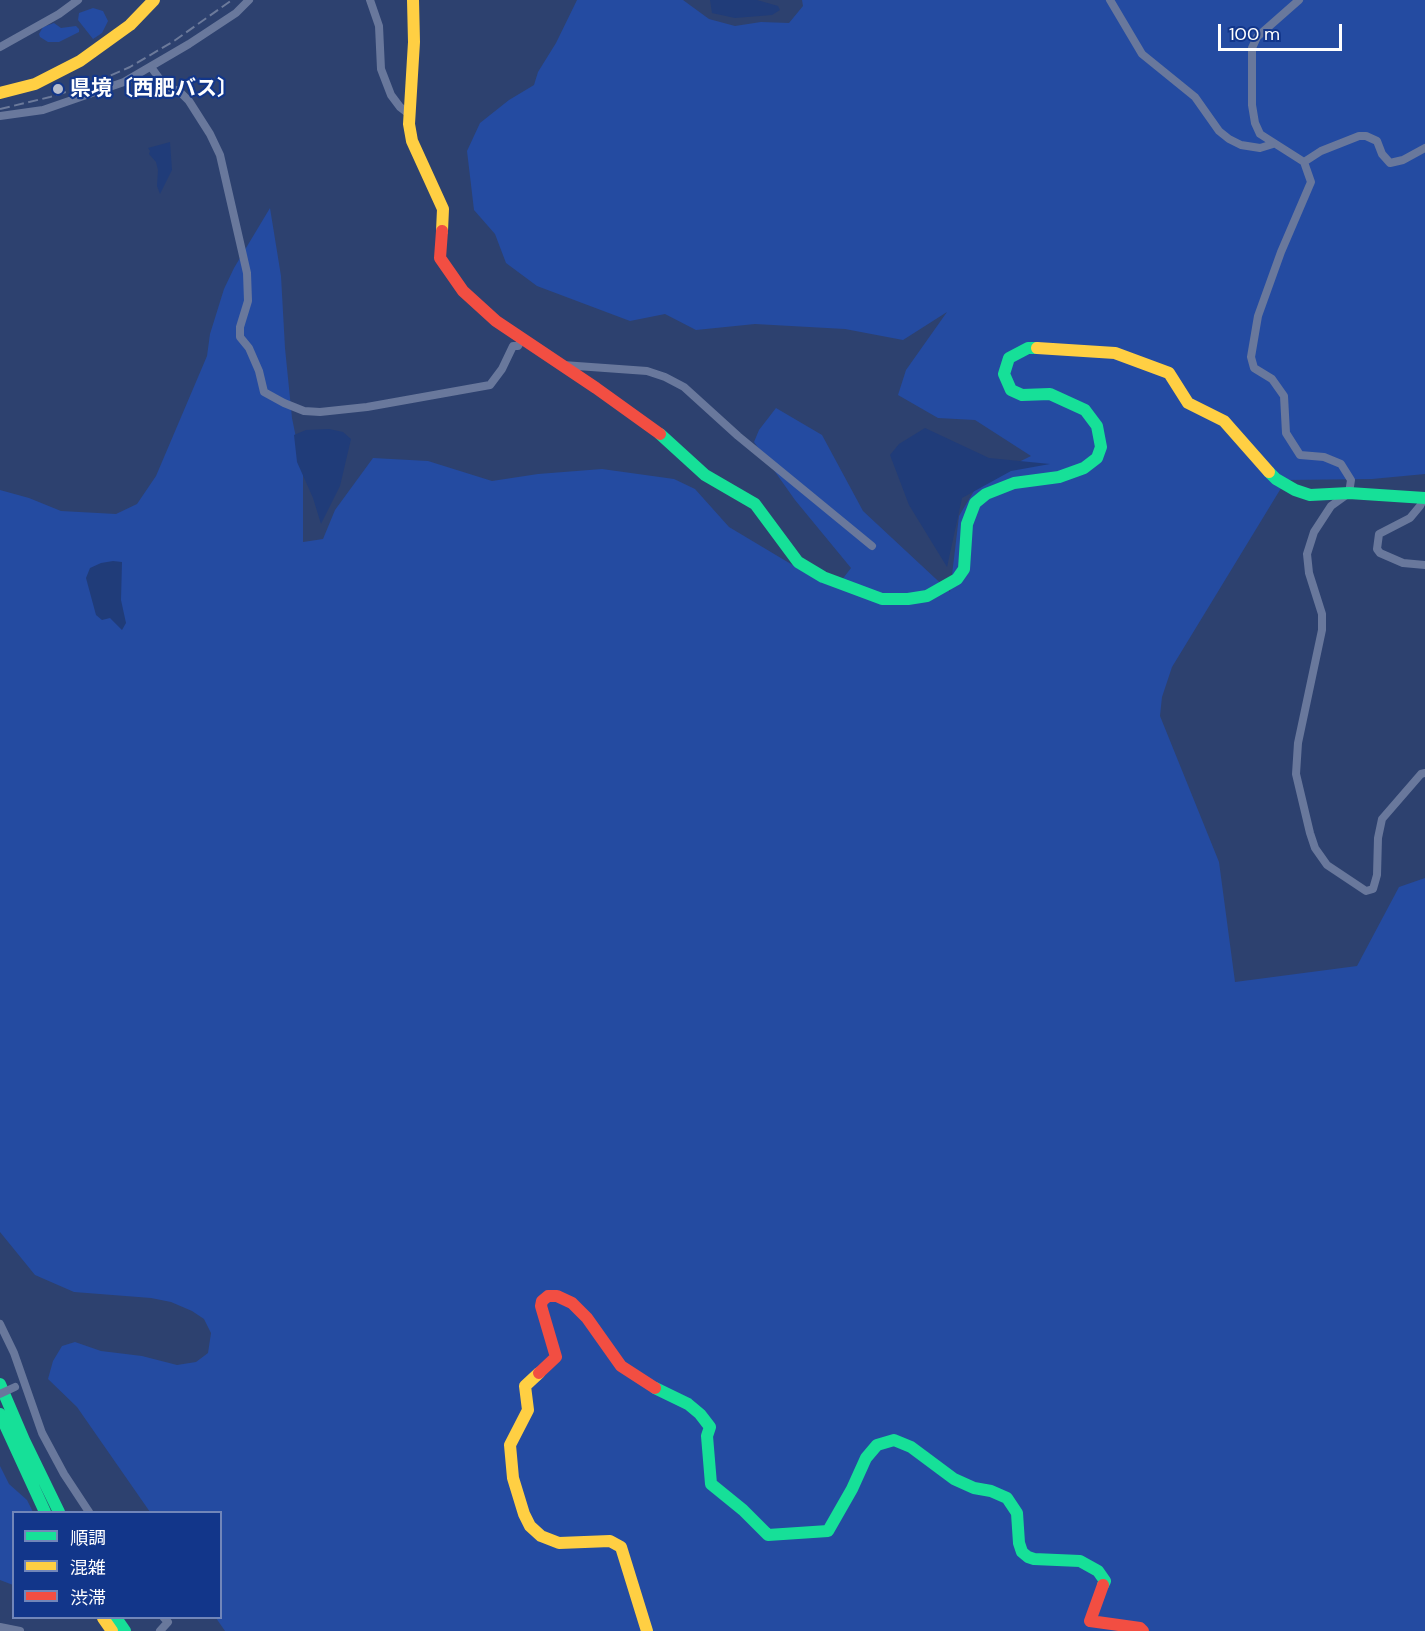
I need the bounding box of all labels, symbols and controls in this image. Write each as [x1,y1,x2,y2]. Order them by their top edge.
scale bar [1221,12,1346,50]
text: 100 m [1229,22,1280,46]
place label: 県境〔西肥バス〕 [70,76,238,102]
marker: 県境〔西肥バス〕 [51,82,65,96]
legend [12,1511,222,1619]
text: 順調 [70,1526,106,1550]
text: 混雑 [70,1556,106,1580]
text: 渋滞 [70,1586,106,1610]

